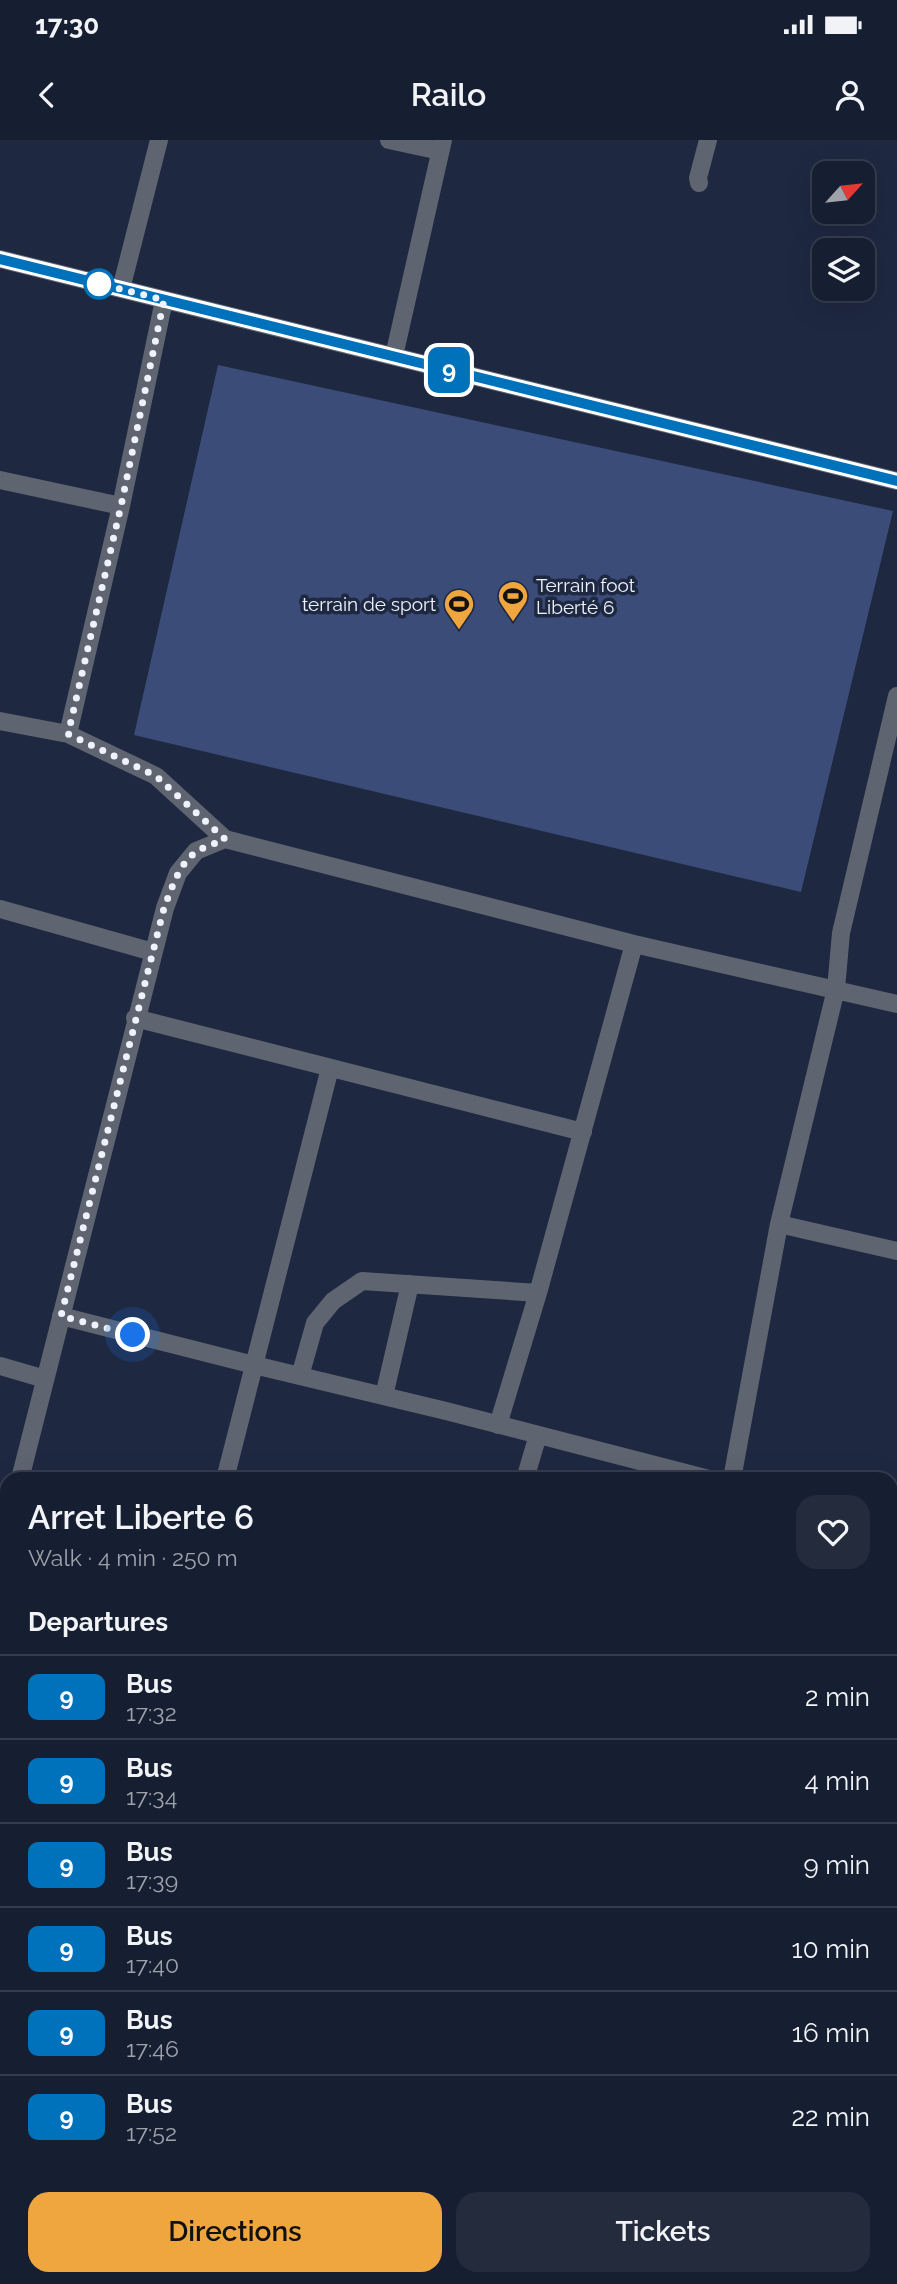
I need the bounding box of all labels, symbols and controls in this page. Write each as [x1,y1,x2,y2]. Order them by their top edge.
text: 17:30 [35,10,99,40]
icon: back [28,76,66,114]
text: Railo [411,76,486,113]
icon: person [831,76,869,114]
north arrow [812,161,875,224]
map controls [812,161,875,301]
button: layers [812,238,875,301]
unlabelled marker [84,269,114,299]
line badge: 9 [426,347,472,393]
text: 9 [442,355,456,384]
place label: Terrain foot Liberté 6 [536,574,636,618]
sports icon: Terrain foot Liberté 6 [496,579,530,623]
sports icon: terrain de sport [442,587,476,631]
place label: terrain de sport [302,593,437,615]
your location [115,1317,150,1352]
button: heart [796,1495,870,1569]
text: Arret Liberte 6 [28,1498,254,1537]
text: Walk · 4 min · 250 m [28,1544,238,1571]
text: Departures [28,1607,168,1637]
text: Bus [126,1669,173,1699]
text: 9 [59,1682,74,1711]
text: 2 min [805,1682,870,1712]
text: 17:32 [126,1699,177,1726]
text: Bus [126,1753,173,1783]
text: 9 [59,1766,74,1795]
text: 4 min [804,1766,870,1796]
text: 17:34 [126,1783,177,1810]
text: Bus [126,1837,173,1867]
text: 9 [59,1850,74,1879]
text: 9 min [803,1850,870,1880]
text: 17:39 [126,1867,178,1894]
text: Bus [126,1921,173,1951]
text: 9 [59,1934,74,1963]
text: 10 min [792,1934,870,1964]
text: 17:40 [126,1951,179,1978]
text: Bus [126,2005,173,2035]
text: 9 [59,2018,74,2047]
text: 16 min [792,2018,870,2048]
text: 17:46 [126,2035,179,2062]
text: Bus [126,2089,173,2119]
text: 9 [59,2102,74,2131]
text: 22 min [792,2102,870,2132]
text: 17:52 [126,2119,177,2146]
button: Directions [28,2192,442,2272]
button: Tickets [456,2192,870,2272]

